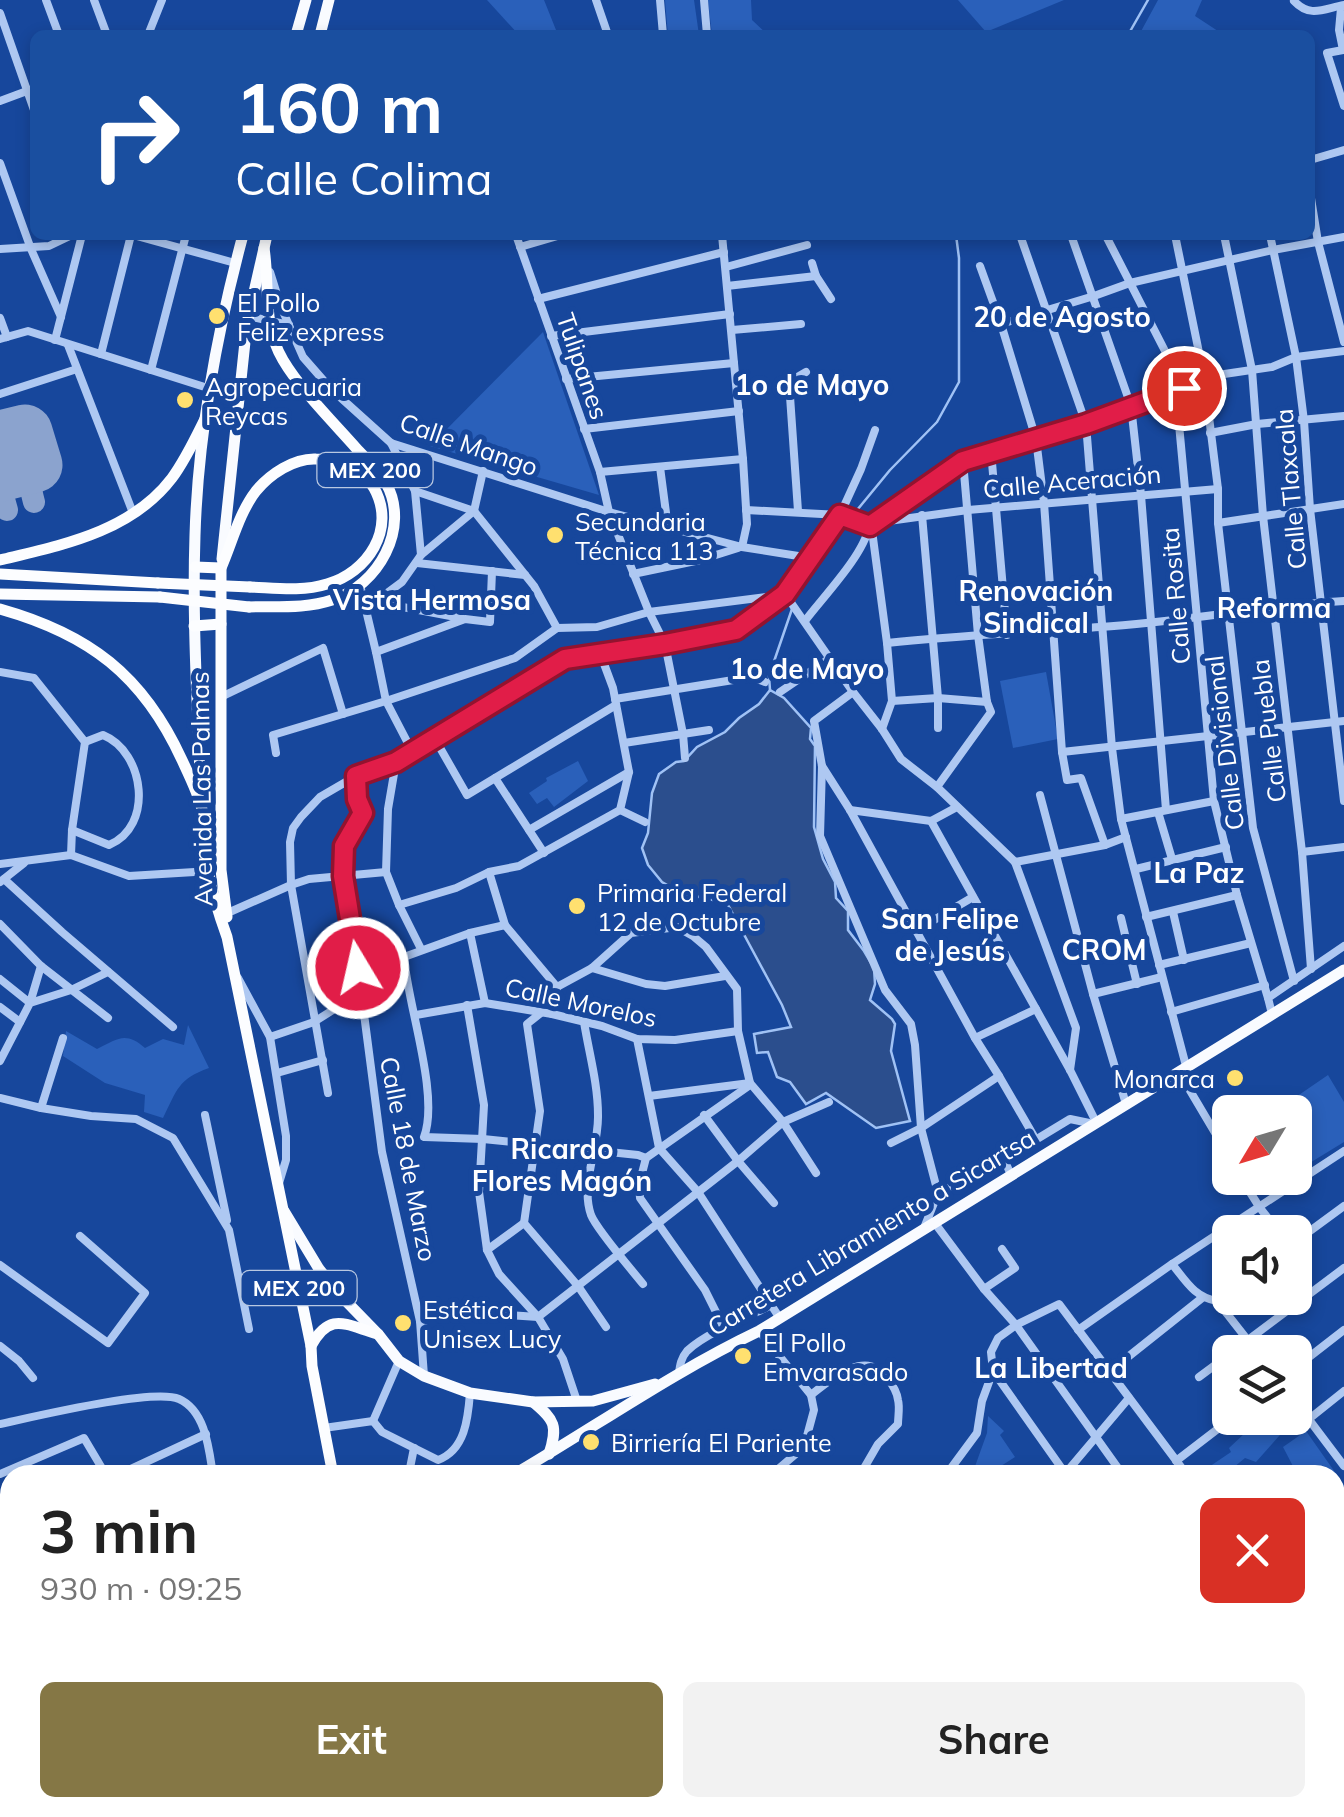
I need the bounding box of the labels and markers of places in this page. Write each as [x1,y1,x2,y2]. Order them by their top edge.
place label: El Pollo Feliz express [237,287,385,347]
marker: El Pollo Feliz express [206,305,228,327]
pin [1142,346,1227,431]
place label: Agropecuaria Reycas [205,371,362,431]
marker: Agropecuaria Reycas [174,389,196,411]
place label: Secundaria Técnica 113 [575,506,714,566]
marker: Secundaria Técnica 113 [544,524,566,546]
place label: Primaria Federal 12 de Octubre [597,877,787,937]
marker: Primaria Federal 12 de Octubre [566,895,588,917]
place label: Monarca [1113,1063,1215,1094]
marker: Monarca [1224,1067,1246,1089]
place label: Estética Unisex Lucy [423,1294,561,1354]
marker: Estética Unisex Lucy [392,1312,414,1334]
place label: El Pollo Emvarasado [763,1327,908,1387]
marker: El Pollo Emvarasado [732,1345,754,1367]
place label: Birriería El Pariente [611,1427,832,1458]
marker: Birriería El Pariente [580,1431,602,1453]

